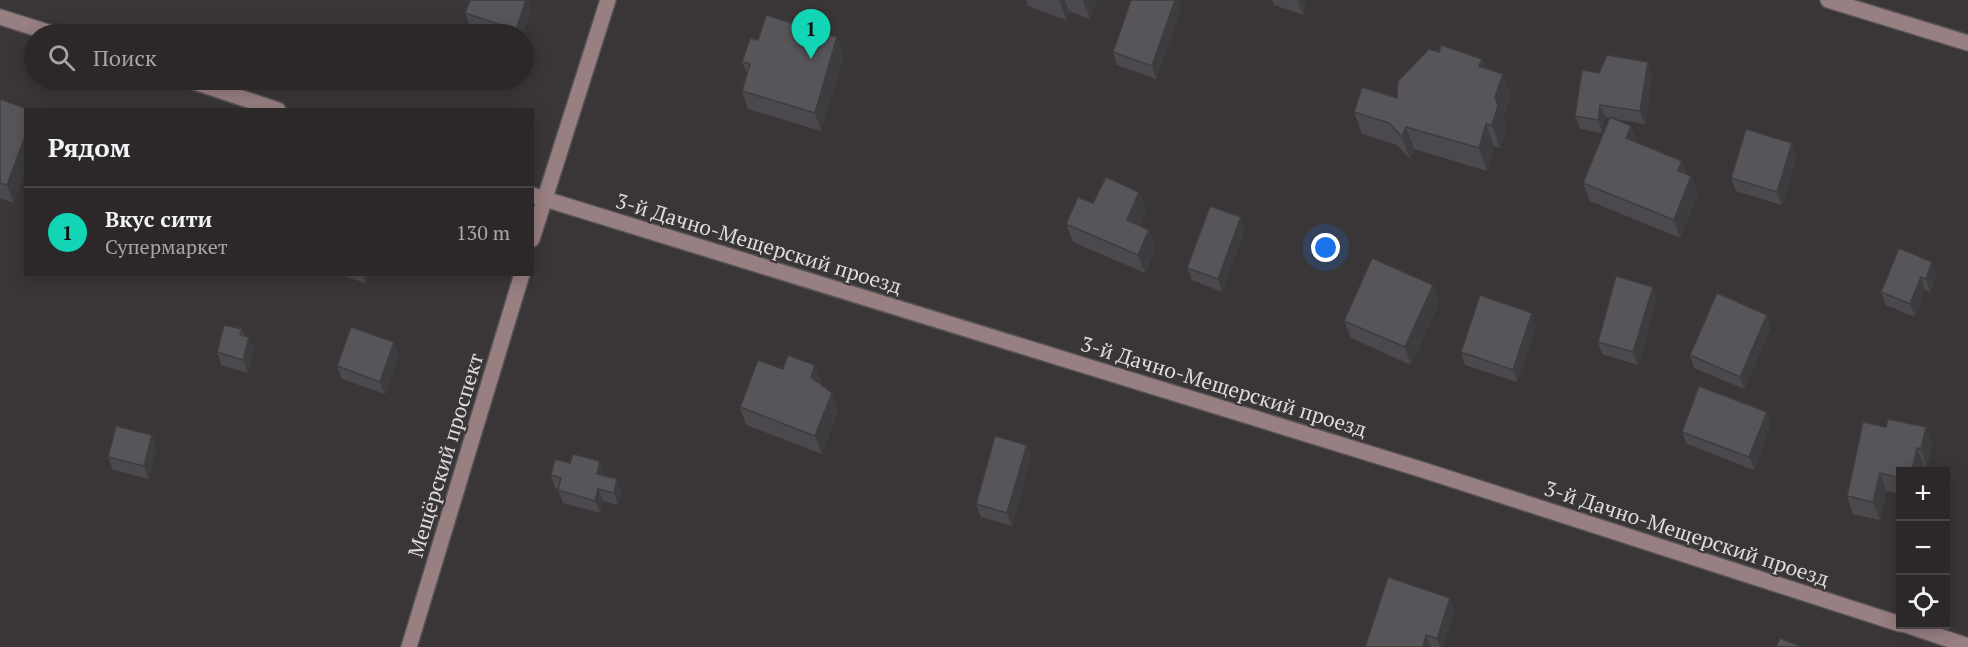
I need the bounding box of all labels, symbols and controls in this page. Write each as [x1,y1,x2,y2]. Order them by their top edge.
pin: 1 [792,10,830,59]
search box [24,24,534,90]
icon: search [45,41,78,74]
text: Поиск [93,43,157,72]
text: Рядом [48,130,131,164]
street label: 3-й Дачно-Мещерский проезд [612,186,906,300]
text: Вкус сити [105,204,212,233]
text: 1 [62,219,73,246]
text: 130 m [456,219,510,246]
text: Супермаркет [105,233,228,260]
your location [1311,233,1340,262]
street label: 3-й Дачно-Мещерский проезд [1077,329,1371,443]
street label: Мещёрский проспект [401,350,489,560]
map controls [1896,467,1950,629]
button: + [1896,467,1950,521]
street label: 3-й Дачно-Мещерский проезд [1541,474,1833,592]
button: − [1896,521,1950,575]
button: locate [1896,575,1950,629]

